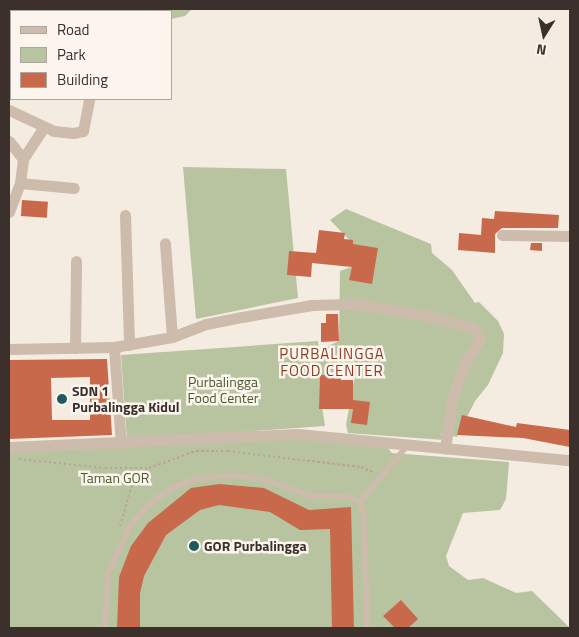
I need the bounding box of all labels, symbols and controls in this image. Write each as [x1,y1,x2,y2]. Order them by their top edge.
legend [10,10,172,100]
north arrow [519,10,569,60]
text: Road [57,18,89,41]
text: N [535,39,548,61]
text: Park [57,43,86,66]
text: Building [57,68,108,91]
district label: PURBALINGGA FOOD CENTER [278,344,386,379]
park label: Purbalingga Food Center [187,374,259,407]
place label: SDN 1 Purbalingga Kidul [72,383,179,416]
marker: SDN 1 Purbalingga Kidul [56,393,68,405]
park label: Taman GOR [81,470,149,486]
place label: GOR Purbalingga [204,538,307,554]
marker: GOR Purbalingga [188,540,200,552]

